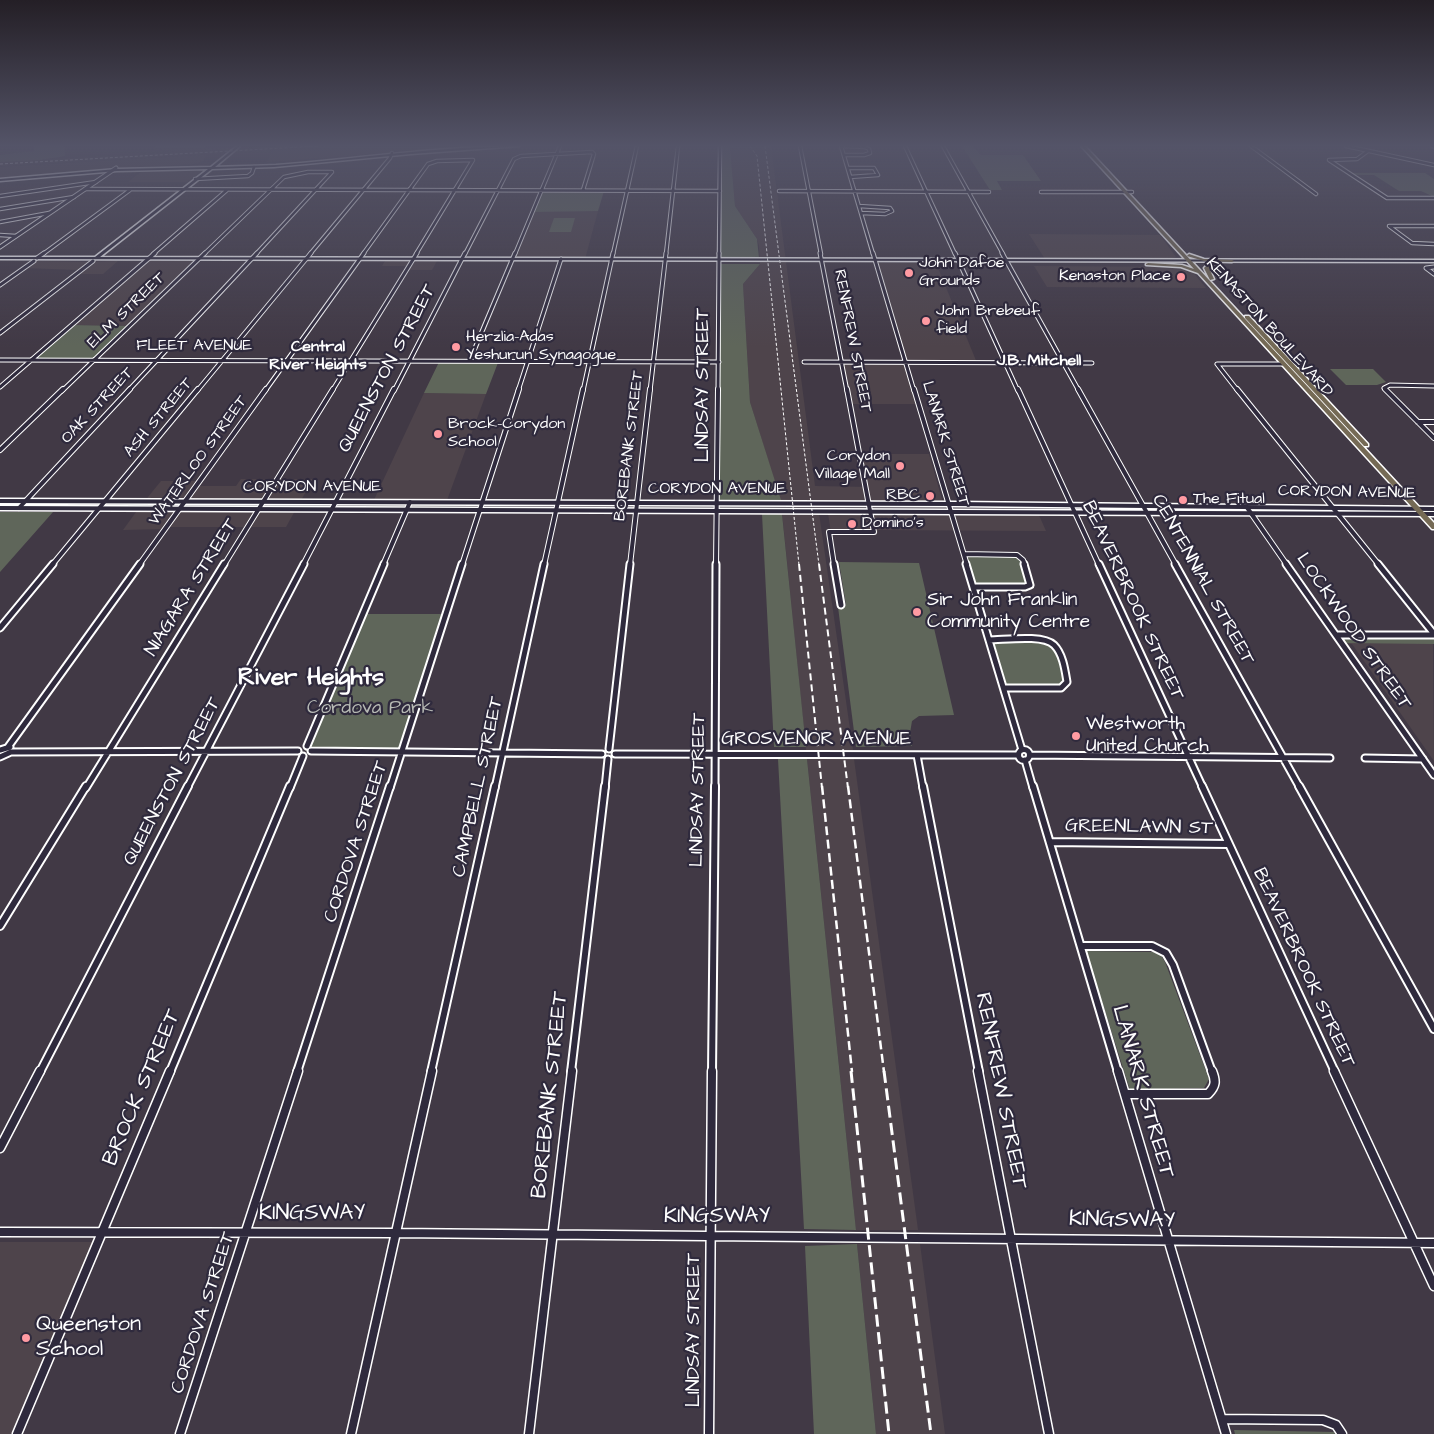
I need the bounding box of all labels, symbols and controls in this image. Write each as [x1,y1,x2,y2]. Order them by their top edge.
place label: John Dafoe Grounds [919,254,1004,292]
street label: KENASTON BOULEVARD [1201,254,1337,402]
marker: John Dafoe Grounds [903,267,915,279]
place label: Kenaston Place [1059,267,1171,287]
street label: RENFREW STREET [829,268,875,414]
street label: ELM STREET [84,269,170,353]
marker: Kenaston Place [1175,271,1187,283]
street label: QUEENSTON STREET [334,281,442,457]
place label: John Brebeuf field [936,302,1040,340]
street label: LINDSAY STREET [693,308,715,462]
marker: John Brebeuf field [920,315,932,327]
place label: Herzlia-Adas Yeshurun Synagogue [466,328,616,366]
street label: FLEET AVENUE [136,337,252,357]
district label: Central River Heights [269,338,367,376]
marker: Herzlia-Adas Yeshurun Synagogue [450,341,462,353]
district label: J.B. Mitchell [997,352,1081,372]
street label: OAK STREET [58,364,138,448]
street label: BOREBANK STREET [611,370,649,522]
street label: ASH STREET [120,375,198,461]
street label: LANARK STREET [917,379,973,509]
street label: WATERLOO STREET [145,392,253,530]
place label: Brock-Corydon School [448,415,565,453]
marker: Brock-Corydon School [432,428,444,440]
place label: Corydon Village Mall [815,447,890,485]
marker: Corydon Village Mall [894,460,906,472]
street label: CORYDON AVENUE [243,478,381,498]
street label: CORYDON AVENUE [648,480,786,500]
street label: CORYDON AVENUE [1278,482,1416,504]
place label: RBC [886,486,920,506]
marker: RBC [924,490,936,502]
place label: The Fitual [1193,490,1265,510]
street label: CENTENNIAL STREET [1146,491,1258,669]
marker: The Fitual [1177,494,1189,506]
street label: BEAVERBROOK STREET [1076,498,1188,704]
place label: Domino's [862,514,924,534]
street label: NIAGARA STREET [141,515,243,661]
marker: Domino's [846,518,858,530]
street label: LOCKWOOD STREET [1290,549,1416,715]
place label: Sir John Franklin Community Centre [927,590,1090,634]
marker: Sir John Franklin Community Centre [911,606,923,618]
district label: River Heights [238,665,384,693]
street label: QUEENSTON STREET [119,694,227,870]
street label: CAMPBELL STREET [449,695,509,879]
park label: Cordova Park [307,698,433,720]
street label: LINDSAY STREET [686,713,712,867]
place label: Westworth United Church [1086,714,1209,758]
street label: GROSVENOR AVENUE [721,729,911,751]
marker: Westworth United Church [1070,730,1082,742]
street label: CORDOVA STREET [320,758,394,926]
street label: GREENLAWN ST [1065,815,1213,841]
street label: BEAVERBROOK STREET [1247,865,1359,1071]
street label: BOREBANK STREET [527,990,575,1200]
street label: RENFREW STREET [968,991,1032,1191]
street label: LANARK STREET [1105,1003,1179,1181]
street label: BROCK STREET [98,1006,188,1170]
street label: KINGSWAY [259,1201,365,1227]
street label: KINGSWAY [664,1204,770,1230]
street label: KINGSWAY [1069,1207,1175,1235]
street label: CORDOVA STREET [167,1229,241,1397]
street label: LINDSAY STREET [684,1253,706,1407]
place label: Queenston School [36,1312,141,1364]
marker: Queenston School [20,1332,32,1344]

